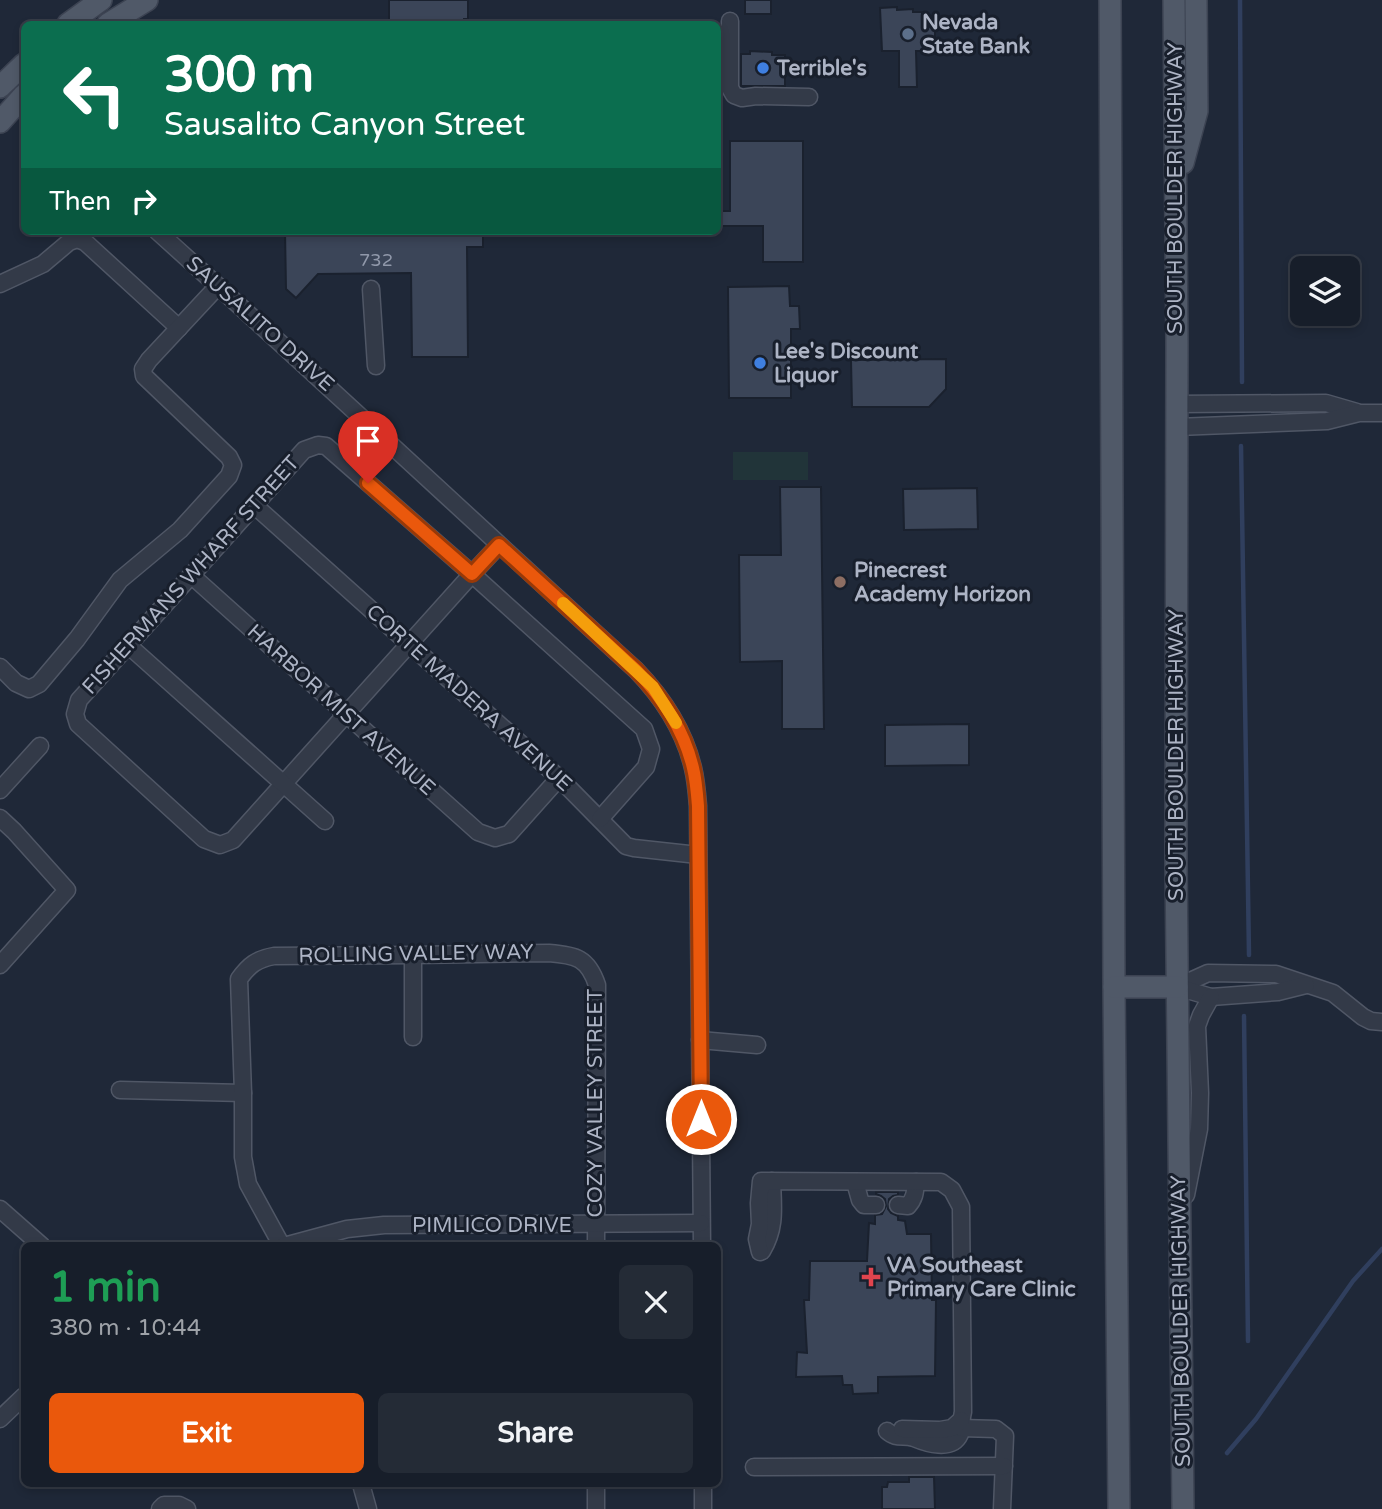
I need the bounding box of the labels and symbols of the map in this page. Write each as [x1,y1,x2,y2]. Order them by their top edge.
place label: Nevada State Bank [922,10,1030,59]
marker: Nevada State Bank [900,26,916,42]
street label: SOUTH BOULDER HIGHWAY [1163,42,1188,334]
place label: Terrible's [776,56,867,81]
marker: Terrible's [755,60,771,76]
house number: 732 [359,249,393,271]
street label: SAUSALITO DRIVE [181,251,339,397]
place label: Lee's Discount Liquor [774,339,918,388]
marker: Lee's Discount Liquor [752,355,768,371]
pin [338,411,398,483]
street label: FISHERMANS WHARF STREET [77,450,305,699]
place label: Pinecrest Academy Horizon [854,558,1031,607]
marker: Pinecrest Academy Horizon [832,574,848,590]
street label: CORTE MADERA AVENUE [361,599,577,797]
street label: SOUTH BOULDER HIGHWAY [1164,609,1189,901]
street label: HARBOR MIST AVENUE [242,619,440,801]
street label: ROLLING VALLEY WAY [298,939,534,969]
street label: COZY VALLEY STREET [583,988,608,1217]
position arrow [664,1082,738,1156]
street label: SOUTH BOULDER HIGHWAY [1166,1175,1196,1467]
street label: PIMLICO DRIVE [412,1213,572,1238]
place label: VA Southeast Primary Care Clinic [887,1253,1076,1302]
marker: VA Southeast Primary Care Clinic [861,1267,881,1287]

